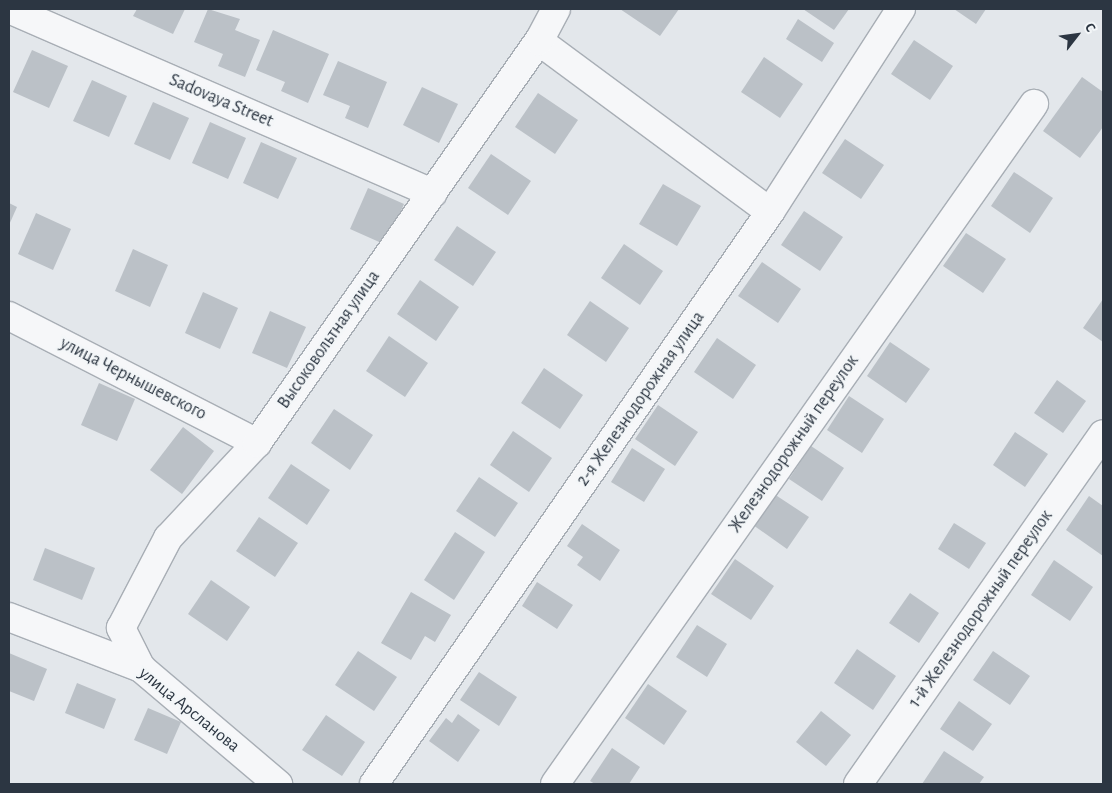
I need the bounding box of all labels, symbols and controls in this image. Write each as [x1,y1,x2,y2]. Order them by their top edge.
north arrow [1052,10,1102,60]
text: С [1082,21,1098,34]
street label: Sadovaya Street [166,69,276,133]
street label: Высоковольтная улица [273,267,385,413]
street label: 2-я Железнодорожная улица [572,307,710,491]
street label: улица Чернышевского [56,333,210,425]
street label: Железнодорожный переулок [724,351,864,537]
street label: 1-й Железнодорожный переулок [904,506,1058,712]
street label: улица Арсланова [134,663,244,757]

